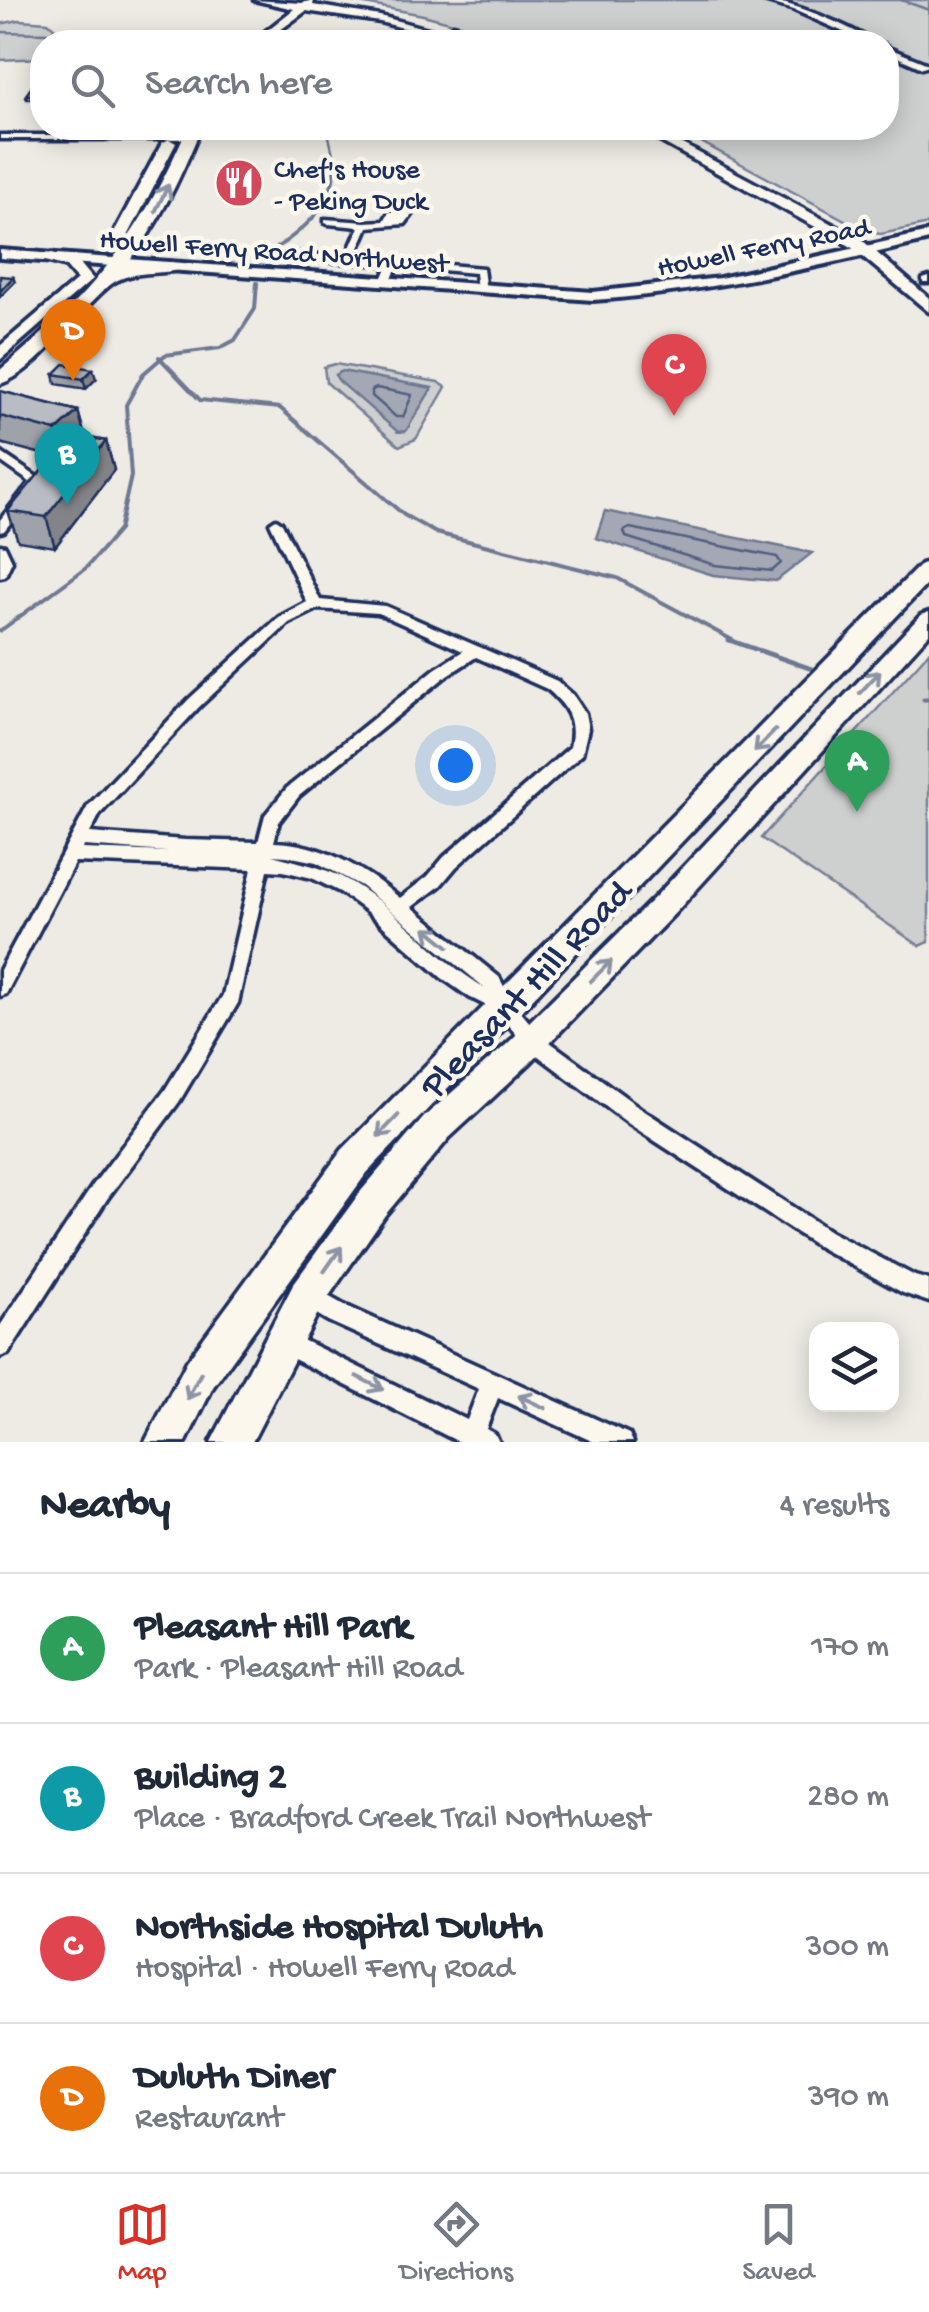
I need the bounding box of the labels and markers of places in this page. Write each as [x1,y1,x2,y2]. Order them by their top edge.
place label: Chef's House - Peking Duck [274,155,430,220]
restaurant icon: Chef's House - Peking Duck [213,157,265,209]
pin: D [40,298,106,381]
pin: C [642,334,706,416]
pin: B [34,422,100,505]
pin: A [824,730,890,812]

